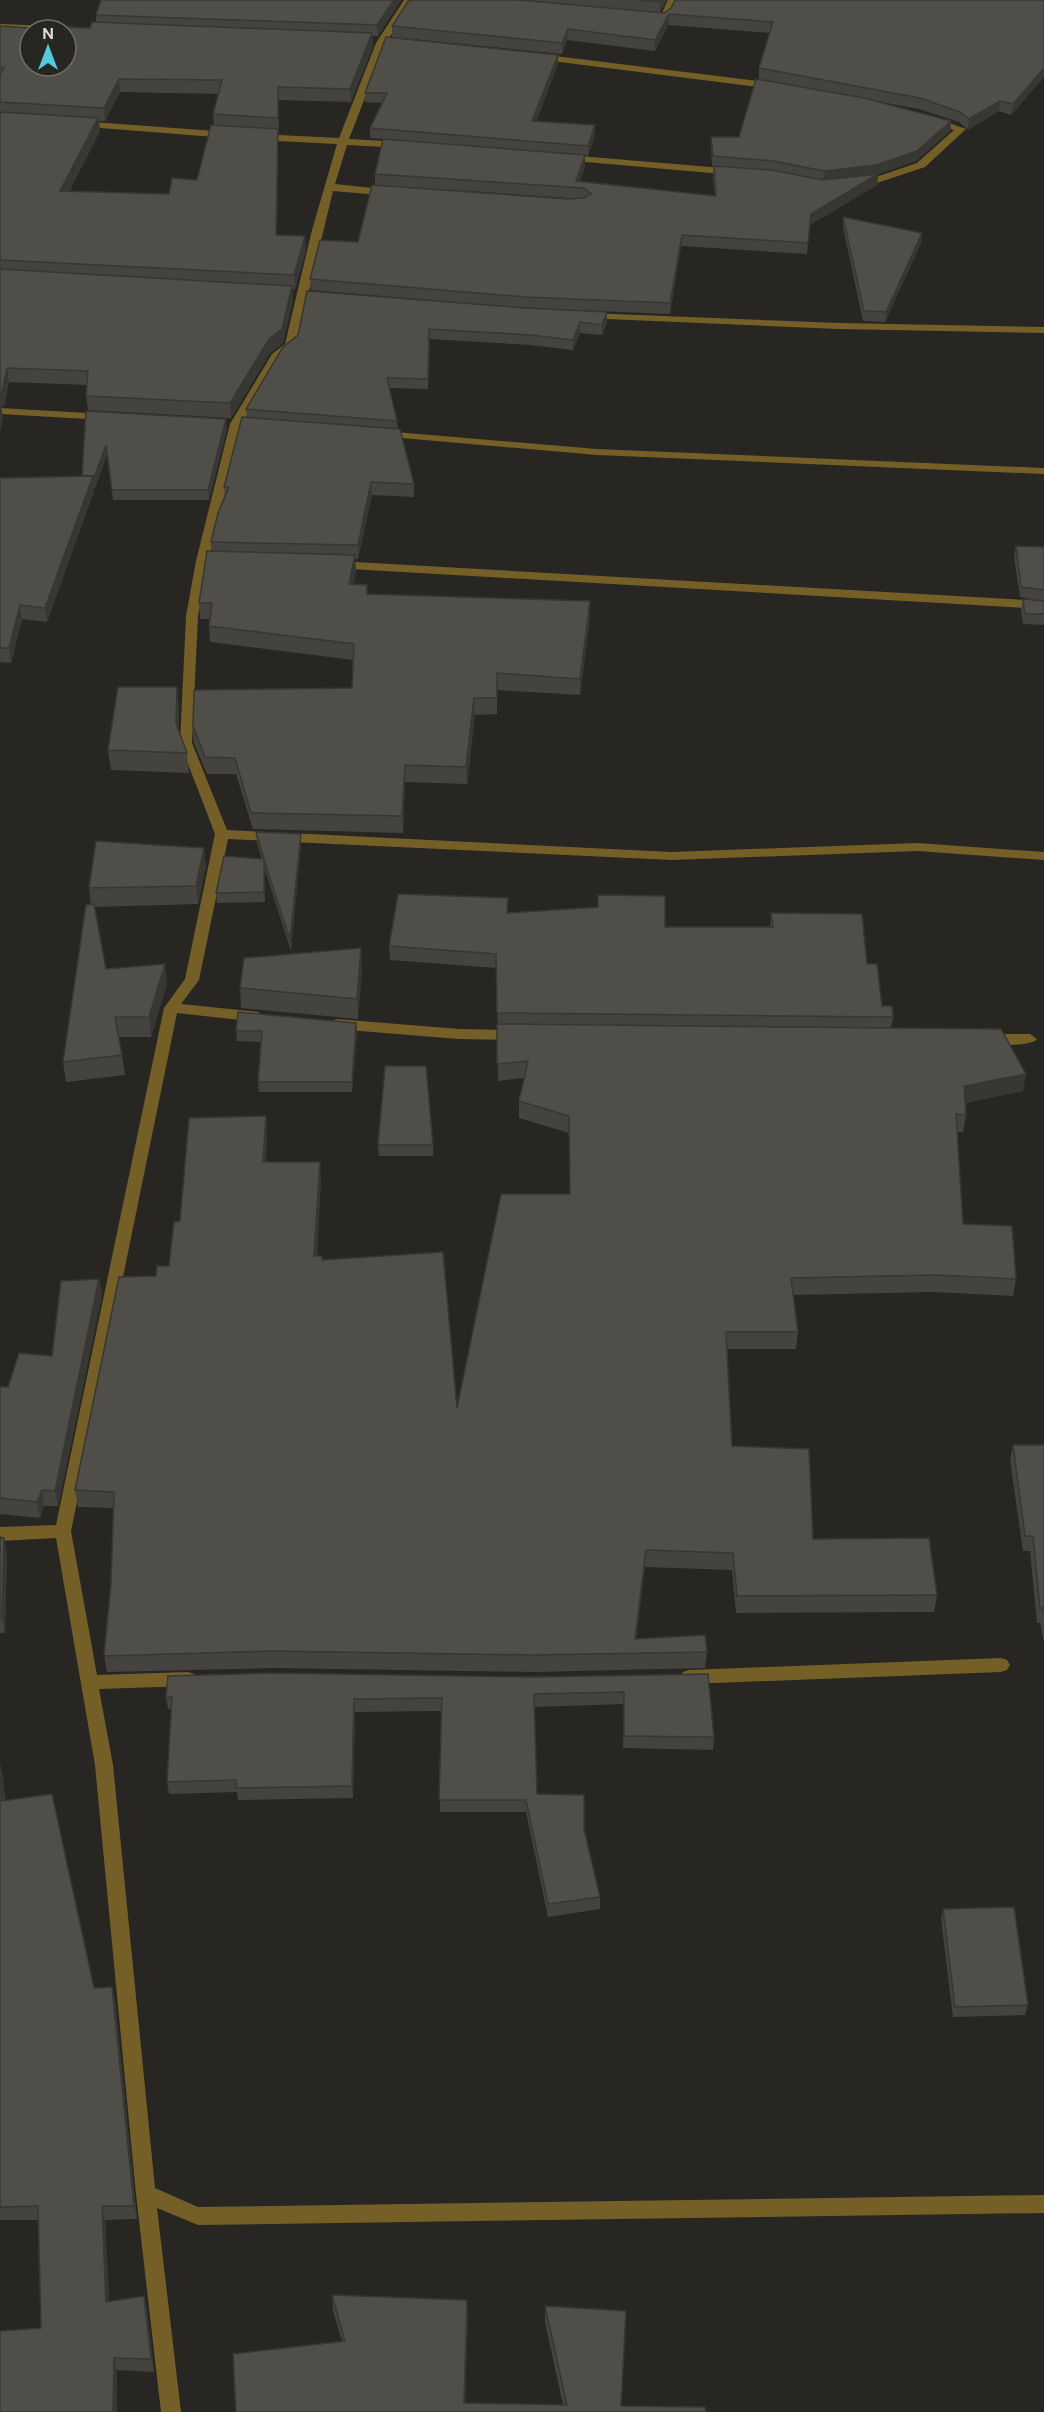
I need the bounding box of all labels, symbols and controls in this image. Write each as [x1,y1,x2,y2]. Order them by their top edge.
north arrow [18,18,78,78]
text: N [42,23,54,44]

